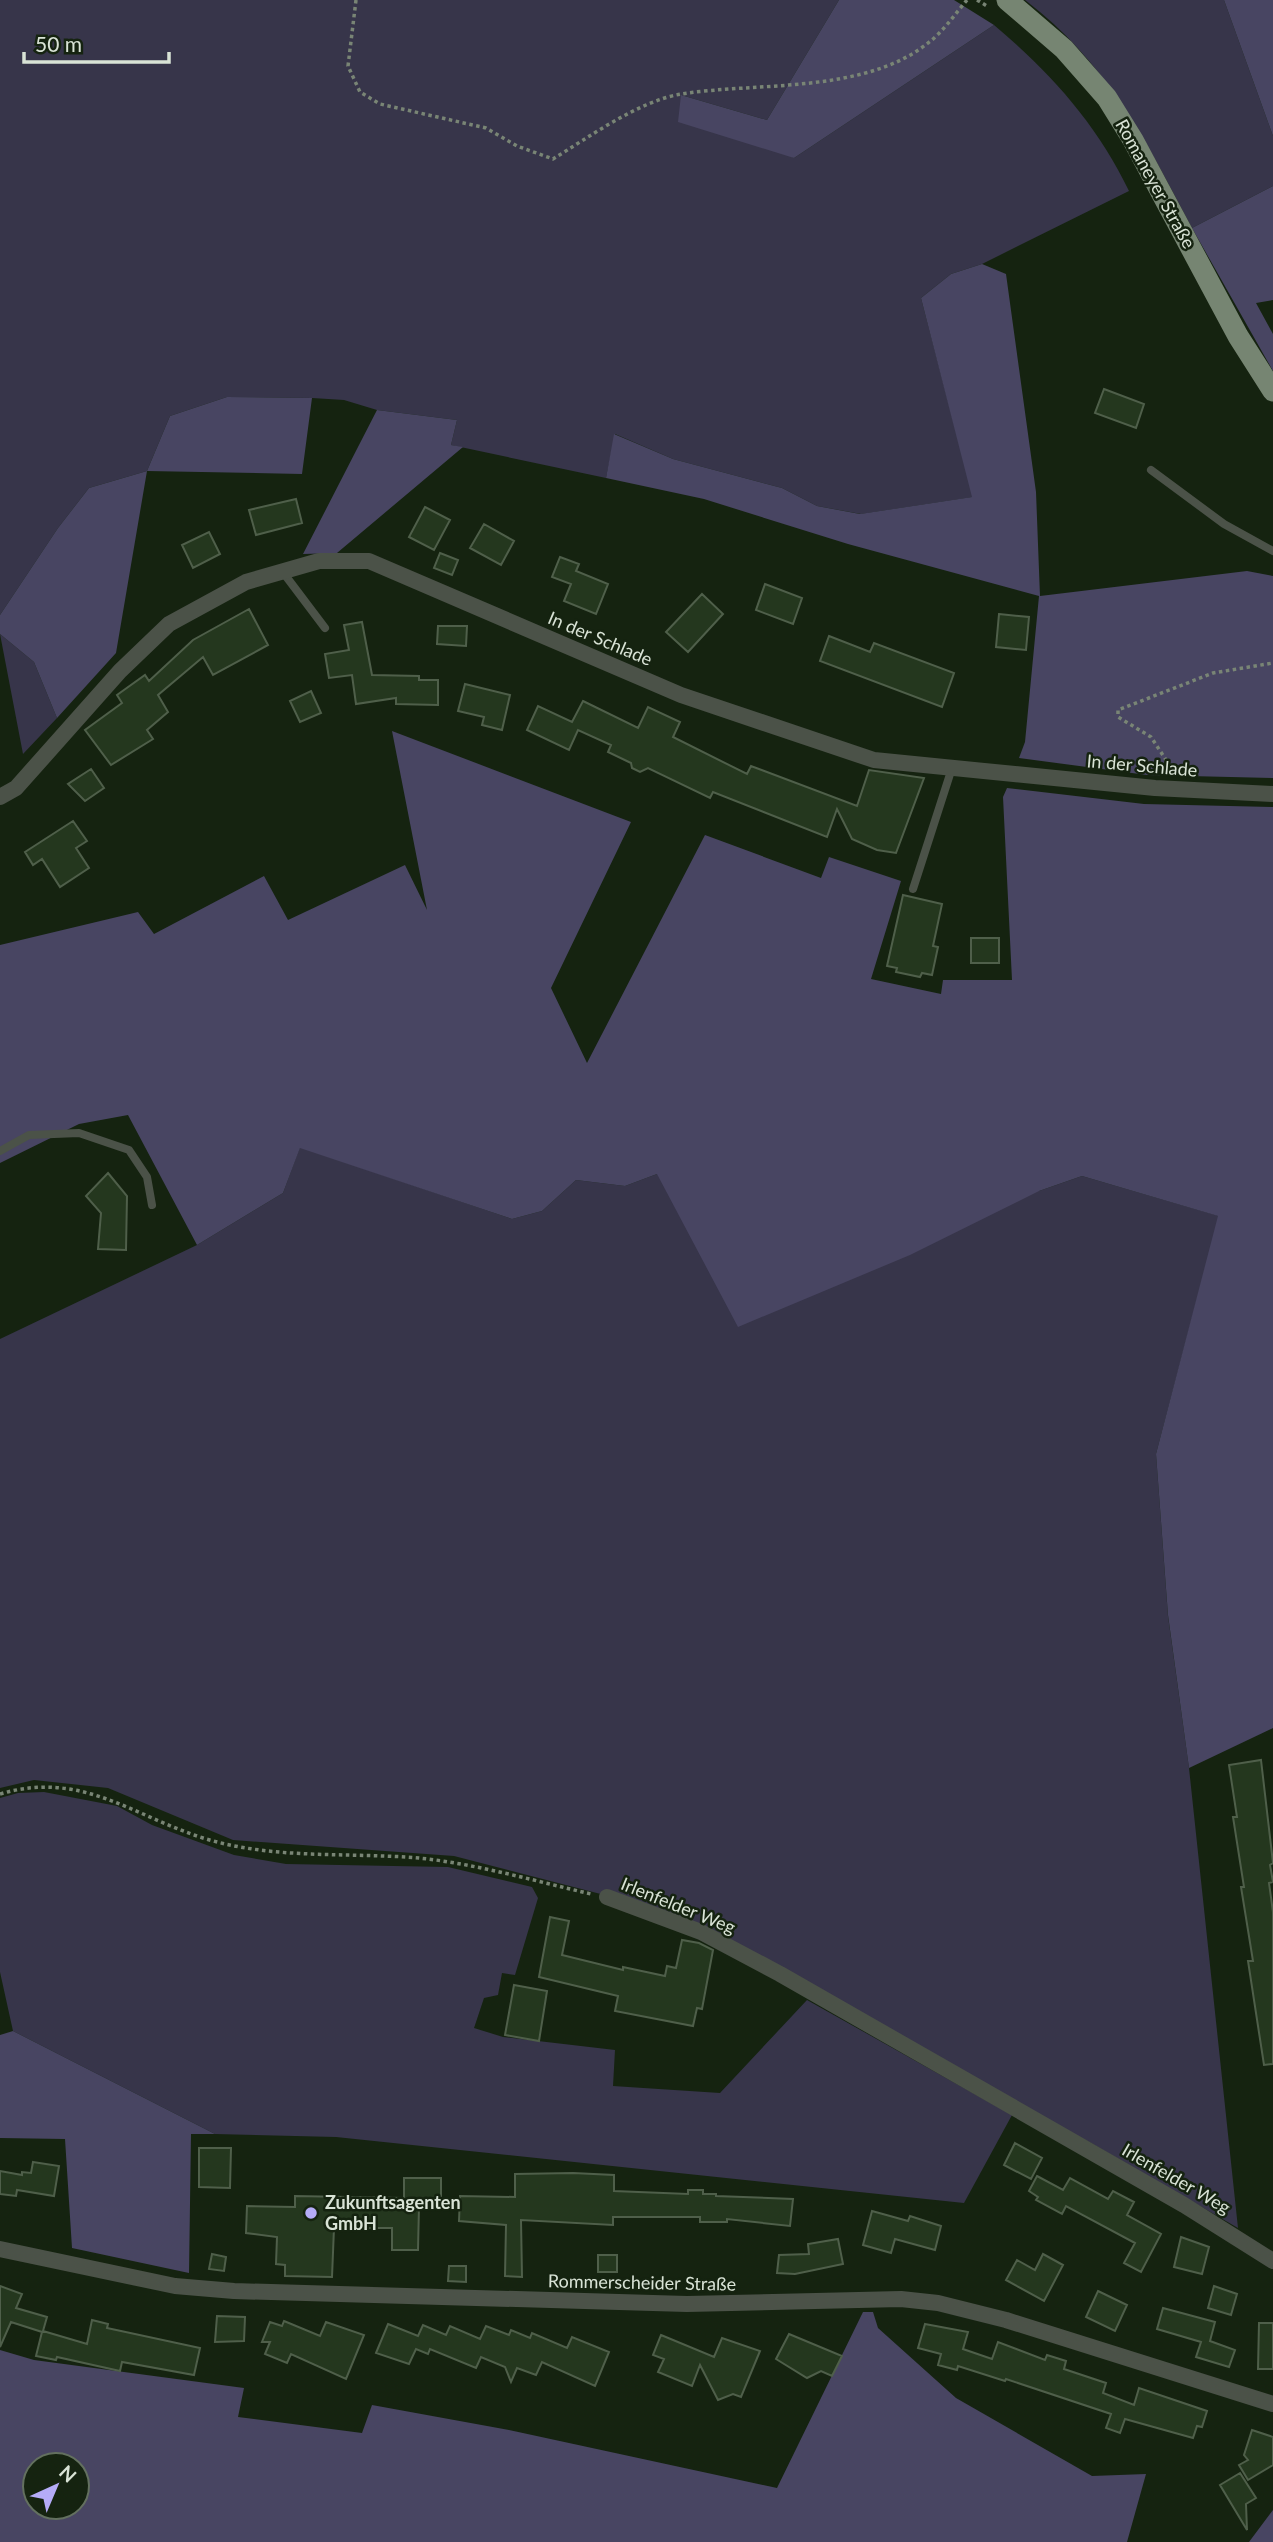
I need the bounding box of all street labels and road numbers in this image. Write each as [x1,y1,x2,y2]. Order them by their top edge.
street label: Romaneyer Straße [1111,115,1200,252]
street label: In der Schlade [545,606,656,670]
street label: In der Schlade [1086,749,1198,781]
street label: Irlenfelder Weg [618,1872,739,1938]
street label: Irlenfelder Weg [1118,2138,1235,2218]
street label: Rommerscheider Straße [548,2269,736,2295]

